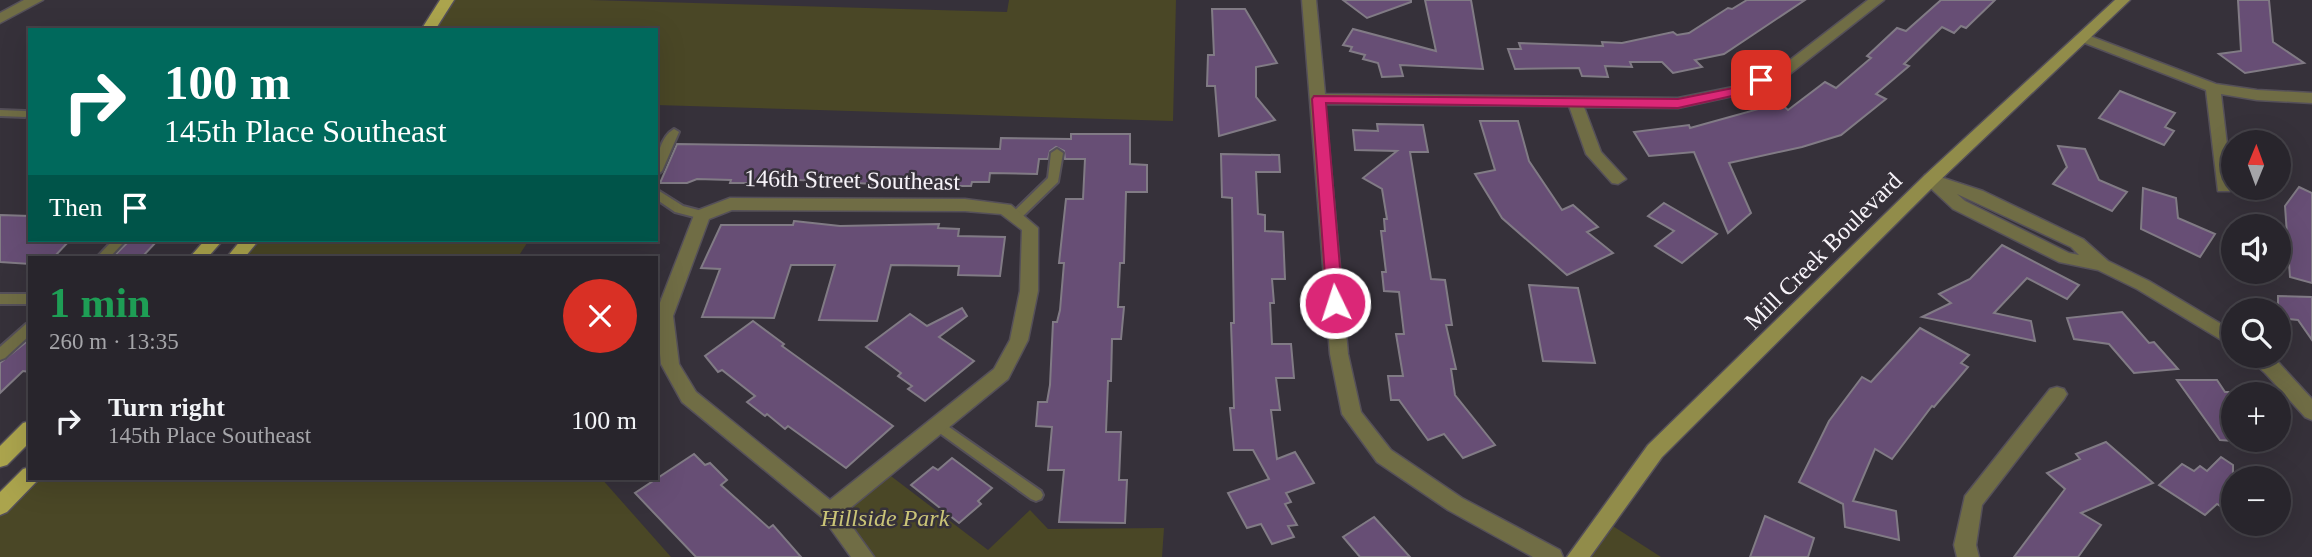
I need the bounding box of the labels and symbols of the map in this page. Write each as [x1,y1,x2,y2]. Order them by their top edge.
pin [1731,50,1791,110]
north arrow [2221,130,2291,200]
street label: 146th Street Southeast [744,165,961,195]
street label: Mill Creek Boulevard [1739,167,1907,335]
position arrow [1298,266,1372,340]
park label: Hillside Park [820,505,950,531]

